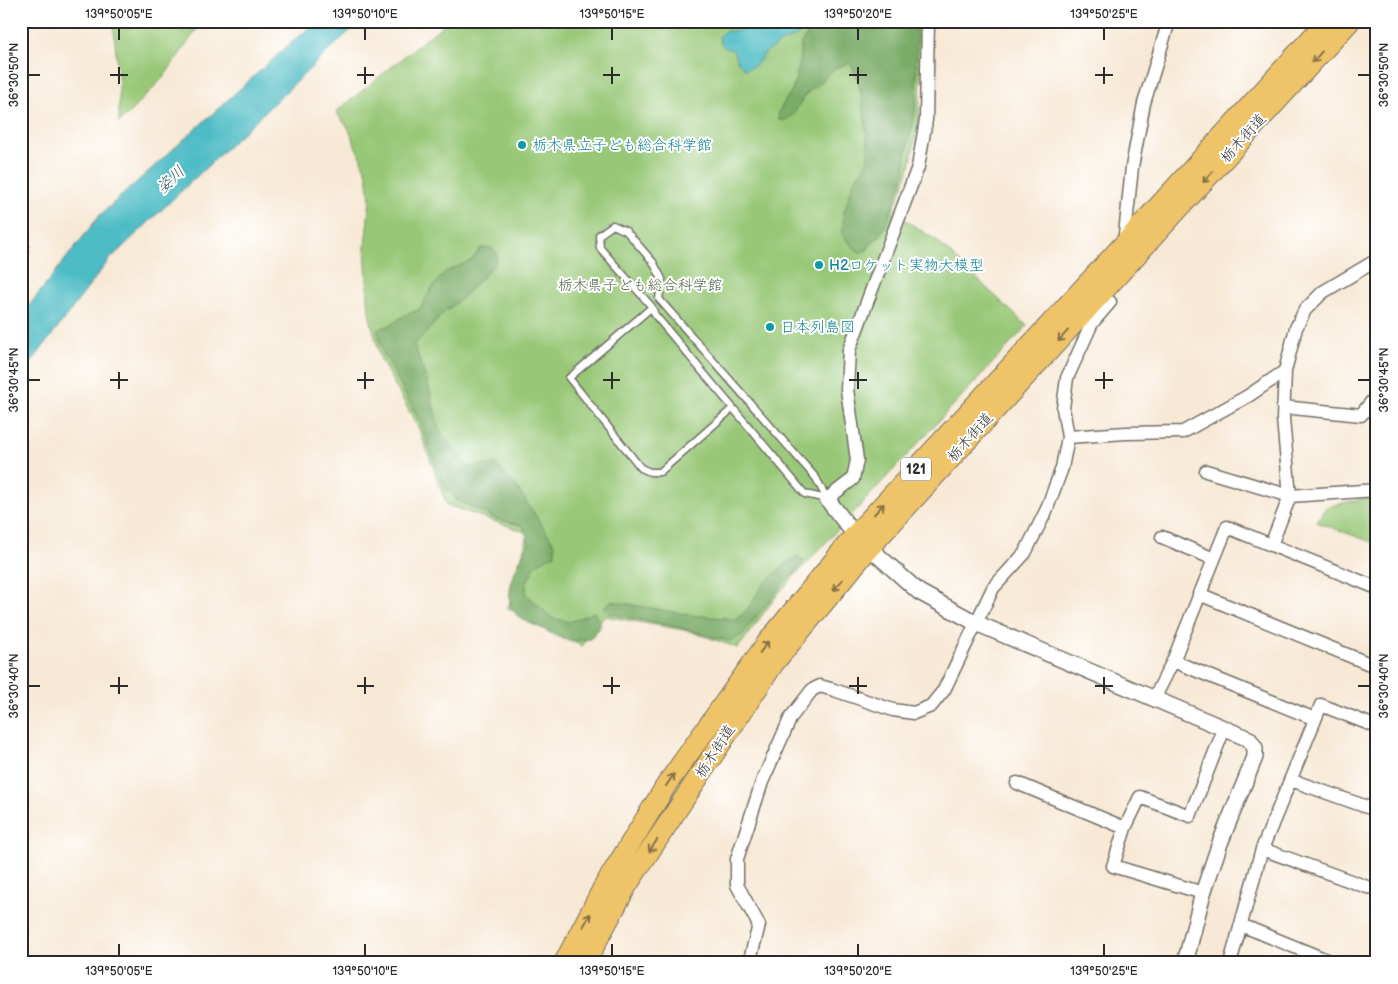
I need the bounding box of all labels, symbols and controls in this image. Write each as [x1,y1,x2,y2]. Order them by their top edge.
text: 139°50'05"E [85,7,153,22]
text: 139°50'10"E [332,7,398,22]
text: 139°50'15"E [579,7,645,22]
text: 139°50'20"E [824,7,892,22]
text: 139°50'25"E [1070,7,1138,22]
text: 36°30'50"N [7,43,22,107]
text: 36°30'50"N [1377,43,1392,107]
one-way arrow [1311,51,1323,64]
street label: 栃木街道 [1216,110,1271,167]
place label: 栃木県立子ども総合科学館 [532,136,712,155]
marker: 栃木県立子ども総合科学館 [516,139,528,151]
water label: 姿川 [153,162,189,198]
one-way arrow [1202,171,1213,184]
place label: H2ロケット実物大模型 [829,256,984,275]
marker: H2ロケット実物大模型 [813,259,825,271]
park label: 栃木県子ども総合科学館 [557,276,723,295]
place label: 日本列島図 [780,318,855,337]
marker: 日本列島図 [764,321,776,333]
one-way arrow [1057,329,1068,342]
text: 36°30'45"N [7,348,22,412]
text: 36°30'45"N [1377,348,1392,412]
street label: 栃木街道 [943,409,998,466]
road number: 121 [901,458,931,480]
one-way arrow [873,502,885,515]
one-way arrow [832,579,843,592]
one-way arrow [759,640,769,654]
text: 36°30'40"N [7,653,22,719]
text: 36°30'40"N [1377,653,1392,719]
street label: 栃木街道 [691,721,740,782]
one-way arrow [665,773,675,787]
one-way arrow [648,839,658,853]
one-way arrow [582,912,592,927]
text: 139°50'05"E [85,964,153,979]
text: 139°50'10"E [332,964,398,979]
text: 139°50'15"E [579,964,645,979]
text: 139°50'20"E [824,964,892,979]
text: 139°50'25"E [1070,964,1138,979]

